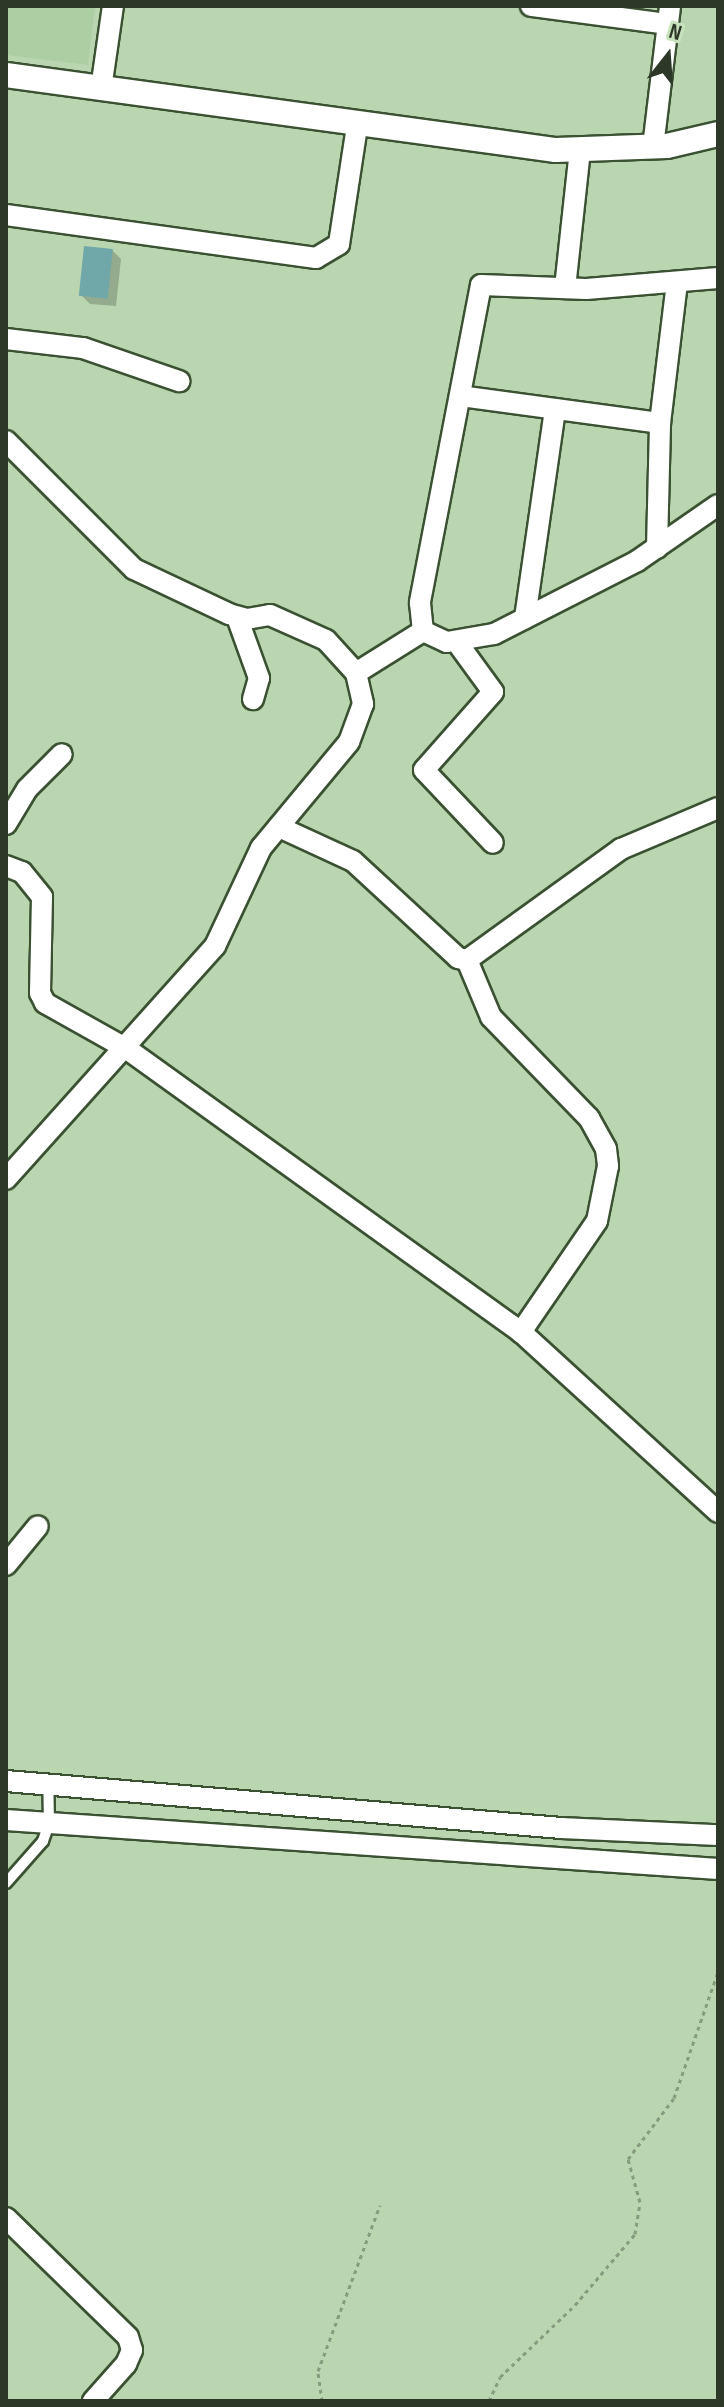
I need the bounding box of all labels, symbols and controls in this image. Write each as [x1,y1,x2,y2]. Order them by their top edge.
north arrow [628,16,708,96]
text: N [666,18,685,47]

